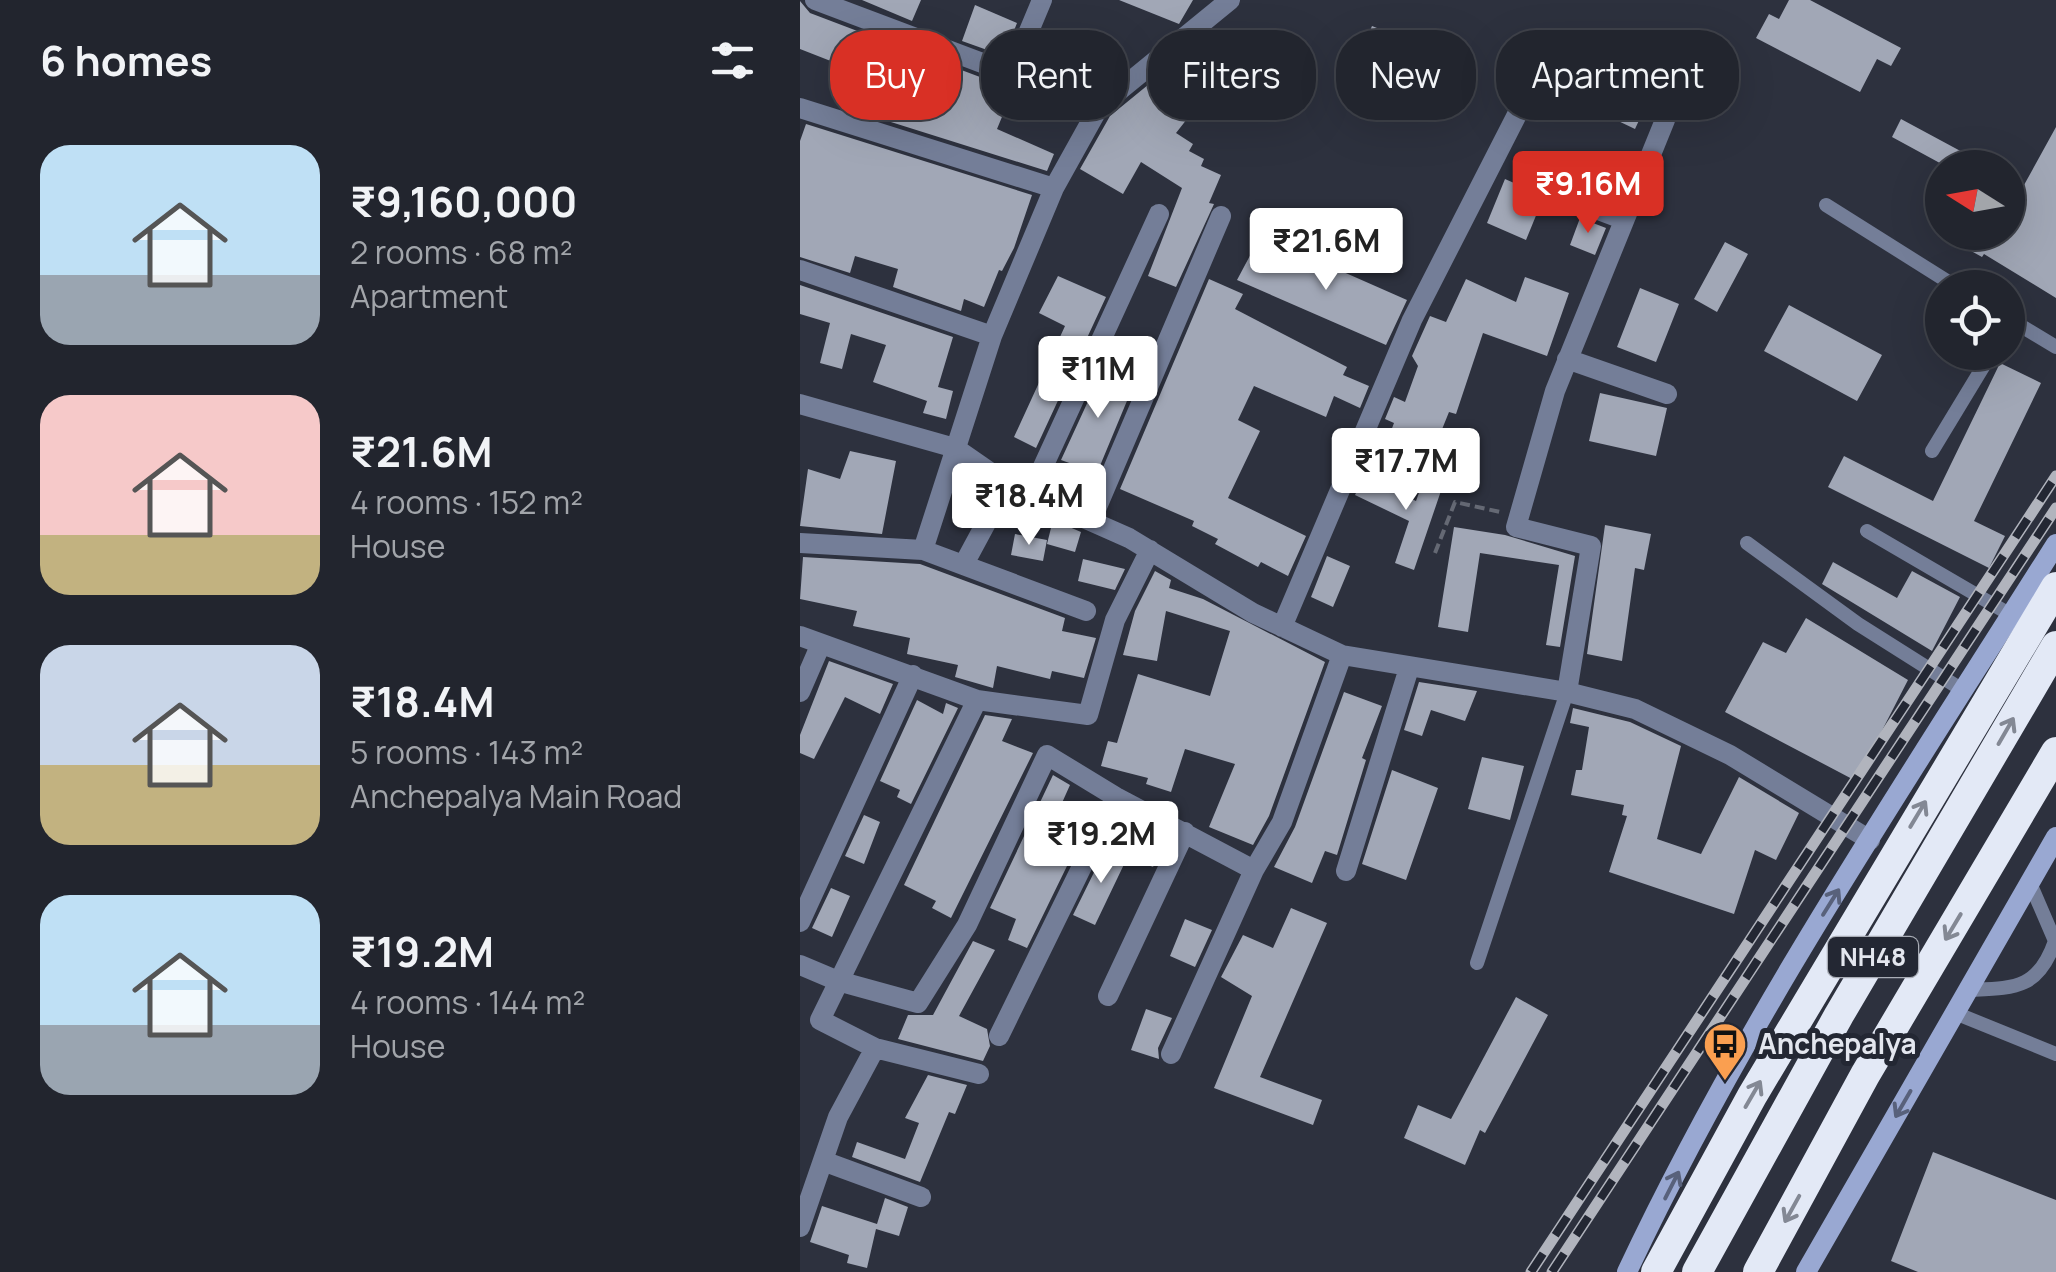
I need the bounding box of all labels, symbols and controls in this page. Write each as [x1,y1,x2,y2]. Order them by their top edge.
chip: Buy [830,30,961,120]
chip: Rent [981,30,1128,120]
chip: Filters [1148,30,1316,120]
chip: New [1336,30,1476,120]
chip: Apartment [1496,30,1739,120]
text: 6 homes [40,31,212,89]
icon: filters [705,33,760,88]
north arrow [1925,150,2025,250]
map controls [1925,150,2025,370]
pin: ₹9.16M [1507,151,1669,236]
text: ₹9.16M [1535,161,1641,205]
text: ₹9,160,000 [350,172,577,230]
icon: home [120,185,240,305]
pin: ₹21.6M [1245,208,1407,293]
text: ₹21.6M [1272,218,1380,262]
text: 2 rooms · 68 m² [350,230,572,274]
button: locate [1925,270,2025,370]
text: Apartment [350,274,508,318]
pin: ₹11M [1039,336,1157,421]
text: ₹11M [1060,346,1136,390]
text: ₹21.6M [350,422,492,480]
pin: ₹17.7M [1325,428,1487,513]
icon: home [120,435,240,555]
text: ₹17.7M [1354,438,1458,482]
pin: ₹18.4M [948,463,1110,548]
text: ₹18.4M [974,473,1084,517]
text: 4 rooms · 152 m² [350,480,583,524]
text: House [350,524,445,568]
text: ₹18.4M [350,672,494,730]
icon: home [120,685,240,805]
one-way arrow [1996,717,2016,746]
text: 5 rooms · 143 m² [350,730,583,774]
text: Anchepalya Main Road [350,774,682,818]
one-way arrow [1908,800,1928,829]
pin: ₹19.2M [1020,801,1182,886]
text: ₹19.2M [1046,811,1156,855]
one-way arrow [1821,888,1841,917]
one-way arrow [1943,912,1963,940]
text: ₹19.2M [350,922,494,980]
icon: home [120,935,240,1055]
road number: NH48 [1828,937,1918,977]
text: 4 rooms · 144 m² [350,980,585,1024]
bus stop icon: Anchepalya [1702,1021,1748,1082]
text: House [350,1024,445,1068]
place label: Anchepalya [1758,1024,1917,1062]
one-way arrow [1744,1080,1764,1110]
one-way arrow [1892,1089,1912,1118]
one-way arrow [1663,1171,1682,1201]
one-way arrow [1782,1194,1802,1223]

